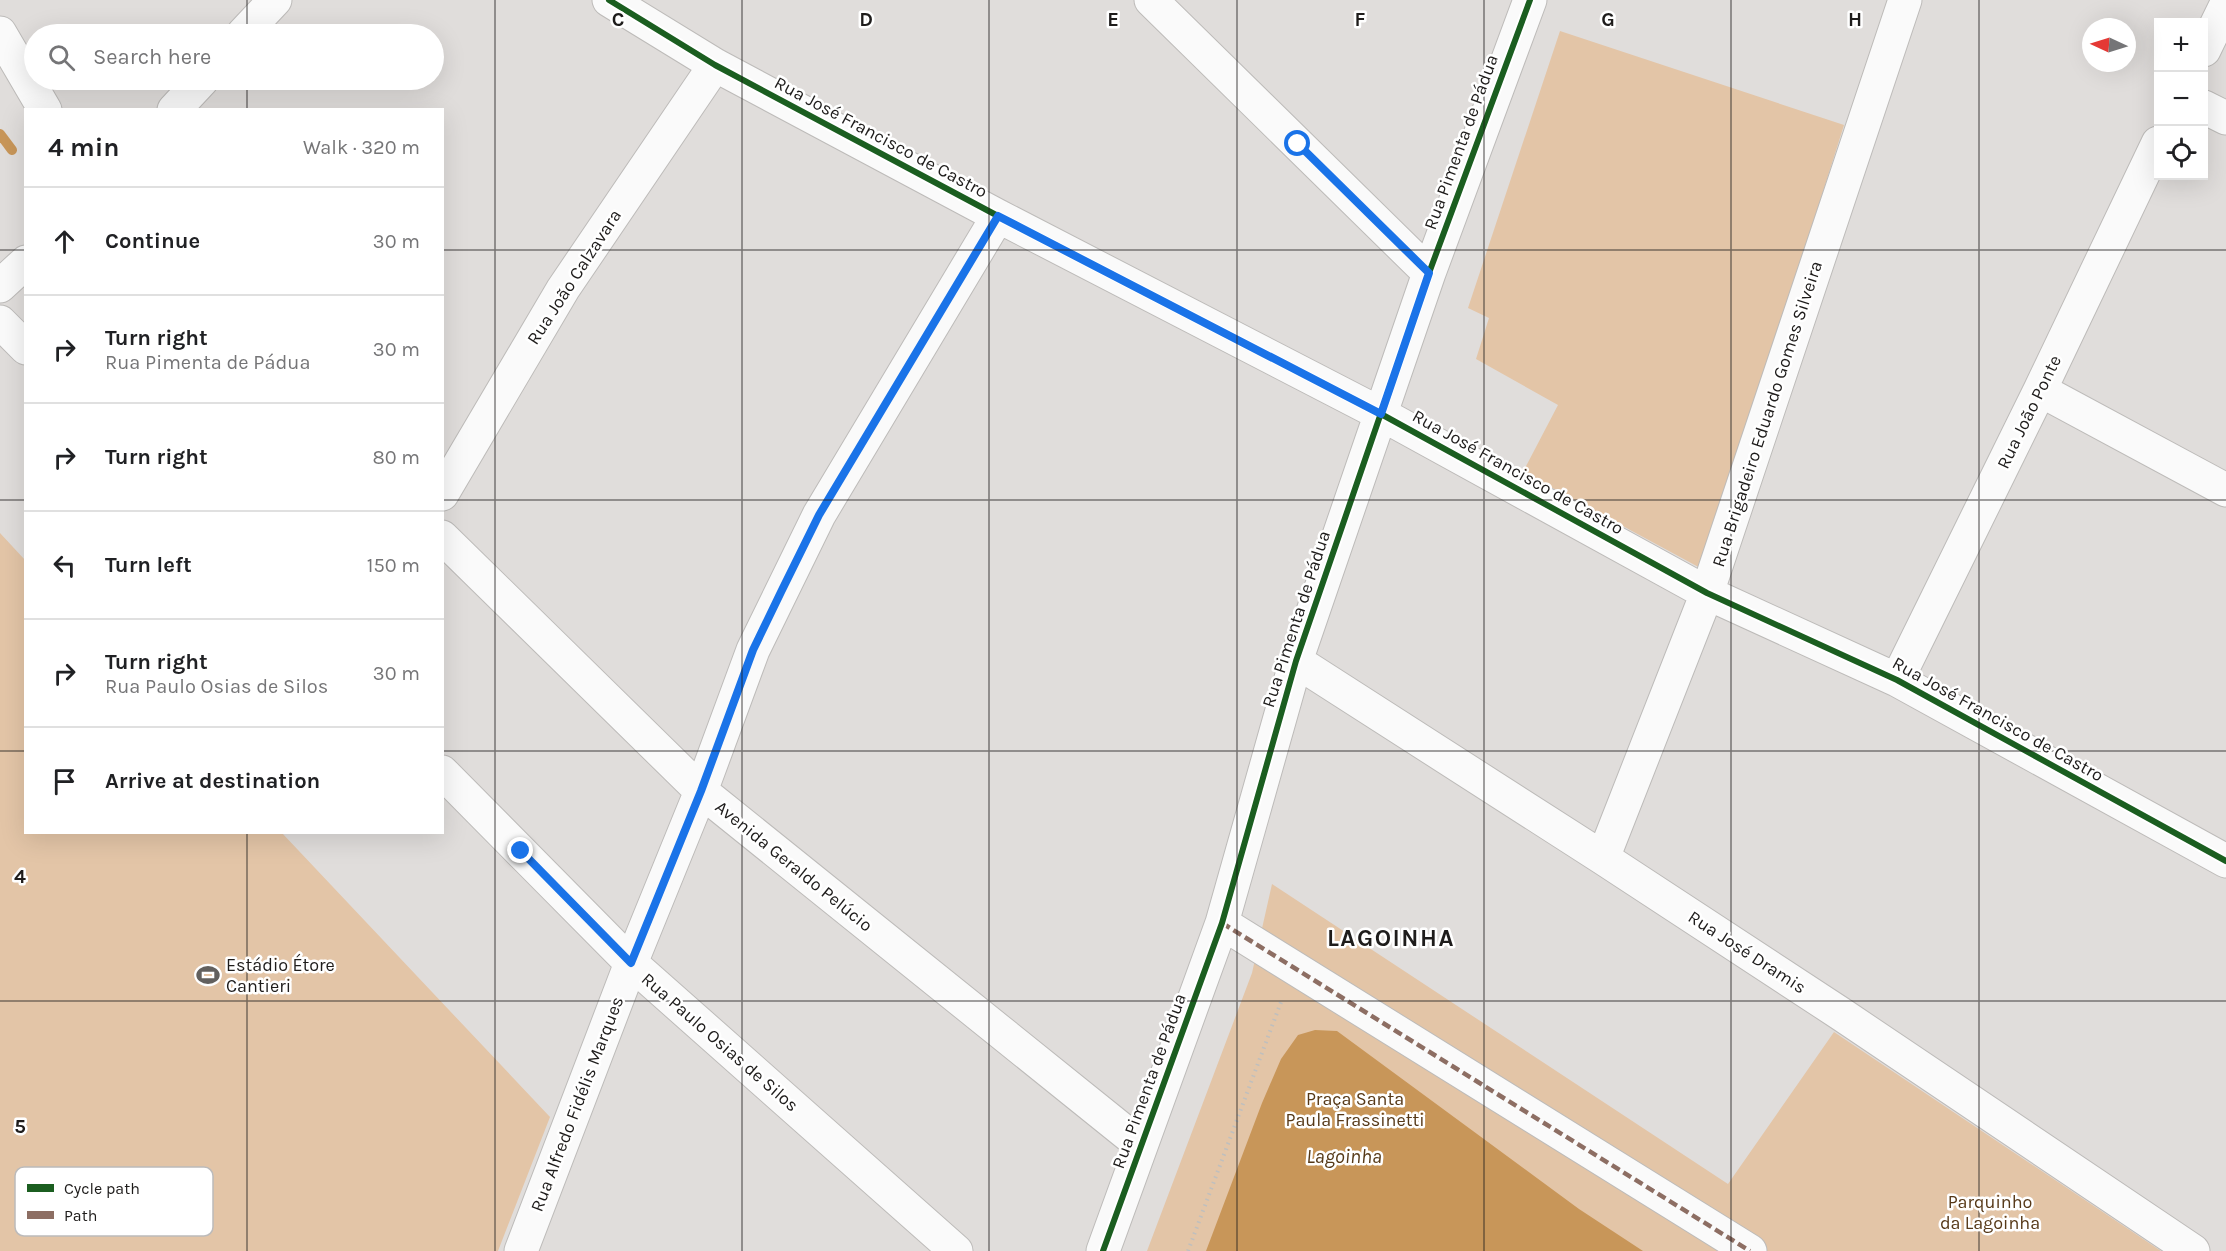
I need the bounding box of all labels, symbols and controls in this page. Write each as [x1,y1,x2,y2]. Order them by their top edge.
text: C [612,8,624,31]
text: D [859,8,873,31]
text: E [1107,8,1119,31]
text: F [1355,8,1366,31]
text: G [1601,8,1615,31]
text: H [1848,8,1862,31]
north arrow [2082,18,2136,72]
map controls [2154,18,2208,180]
button: + [2154,18,2208,72]
search box [24,24,444,90]
icon: search [45,41,78,74]
text: Search here [93,44,211,70]
street label: Rua Pimenta de Pádua [1419,51,1503,233]
street label: Rua José Francisco de Castro [771,71,991,203]
button: − [2154,72,2208,126]
button: locate [2154,126,2208,180]
route start [1284,130,1310,156]
text: 4 min [48,132,119,163]
text: Walk · 320 m [303,136,420,159]
street label: Rua João Calzavara [522,205,626,349]
icon: ahead [48,225,81,258]
text: Continue [105,228,200,254]
text: 30 m [373,230,420,253]
street label: Rua Brigadeiro Eduardo Gomes Silveira [1707,258,1827,570]
text: Turn right [105,325,208,351]
icon: right [48,333,81,366]
text: 30 m [373,338,420,361]
text: Rua Pimenta de Pádua [105,351,310,374]
street label: Rua João Ponte [1992,351,2066,473]
street label: Rua José Francisco de Castro [1409,405,1627,539]
icon: right [48,441,81,474]
text: Turn right [105,444,208,470]
text: 80 m [372,446,420,469]
street label: Rua Pimenta de Pádua [1257,528,1335,710]
icon: left [48,549,81,582]
text: Turn left [105,552,192,578]
text: 150 m [367,554,420,577]
text: Turn right [105,649,208,675]
street label: Rua José Francisco de Castro [1889,652,2107,786]
icon: right [48,657,81,690]
text: 30 m [373,662,420,685]
text: Rua Paulo Osias de Silos [105,675,328,698]
icon: arrive [48,765,81,798]
text: Arrive at destination [105,768,320,794]
street label: Avenida Geraldo Pelúcio [711,796,877,936]
route end [507,837,533,863]
text: 4 [14,865,26,888]
street label: Rua José Dramis [1684,906,1810,998]
district label: LAGOINHA [1327,924,1455,952]
place label: Estádio Étore Cantieri [226,953,335,997]
sports icon: Estádio Étore Cantieri [195,962,221,988]
street label: Rua Paulo Osias de Silos [637,968,803,1116]
street label: Rua Pimenta de Pádua [1107,990,1191,1172]
street label: Rua Alfredo Fidélis Marques [526,993,628,1215]
park label: Praça Santa Paula Frassinetti [1285,1088,1425,1131]
text: 5 [14,1115,26,1138]
water label: Lagoinha [1306,1145,1382,1168]
legend [15,1167,213,1236]
text: Cycle path [64,1179,140,1198]
park label: Parquinho da Lagoinha [1940,1191,2040,1234]
text: Path [64,1206,97,1225]

